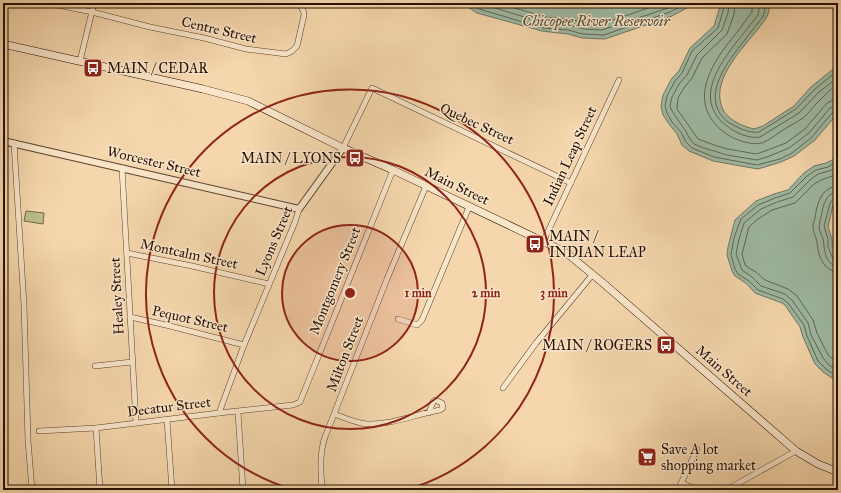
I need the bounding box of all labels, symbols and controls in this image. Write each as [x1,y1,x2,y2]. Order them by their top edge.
water label: Chicopee River Reservoir [522,12,670,31]
street label: Centre Street [180,13,258,47]
bus stop icon: MAIN / CEDAR [82,57,104,79]
place label: MAIN / CEDAR [107,60,209,77]
street label: Quebec Street [437,99,517,149]
street label: Indian Leap Street [540,103,601,208]
street label: Worcester Street [105,143,203,181]
bus stop icon: MAIN / LYONS [344,147,366,169]
place label: MAIN / LYONS [241,150,341,167]
street label: Main Street [422,163,492,209]
street label: Lyons Street [252,203,296,279]
street label: Montgomery Street [306,225,364,337]
place label: MAIN / INDIAN LEAP [549,228,646,261]
bus stop icon: MAIN / INDIAN LEAP [524,233,546,255]
street label: Montcalm Street [139,235,239,273]
street label: Healey Street [106,257,128,335]
centre of rings [343,286,357,300]
text: 1 min [404,286,432,300]
text: 2 min [472,286,501,300]
text: 3 min [540,286,568,301]
street label: Pequot Street [150,302,230,337]
street label: Milton Street [323,314,367,394]
bus stop icon: MAIN / ROGERS [655,334,677,356]
place label: MAIN / ROGERS [542,337,652,354]
street label: Main Street [692,342,756,400]
street label: Decatur Street [126,393,212,421]
place label: Save A lot shopping market [661,441,756,474]
supermarket icon: Save A lot shopping market [636,446,658,468]

